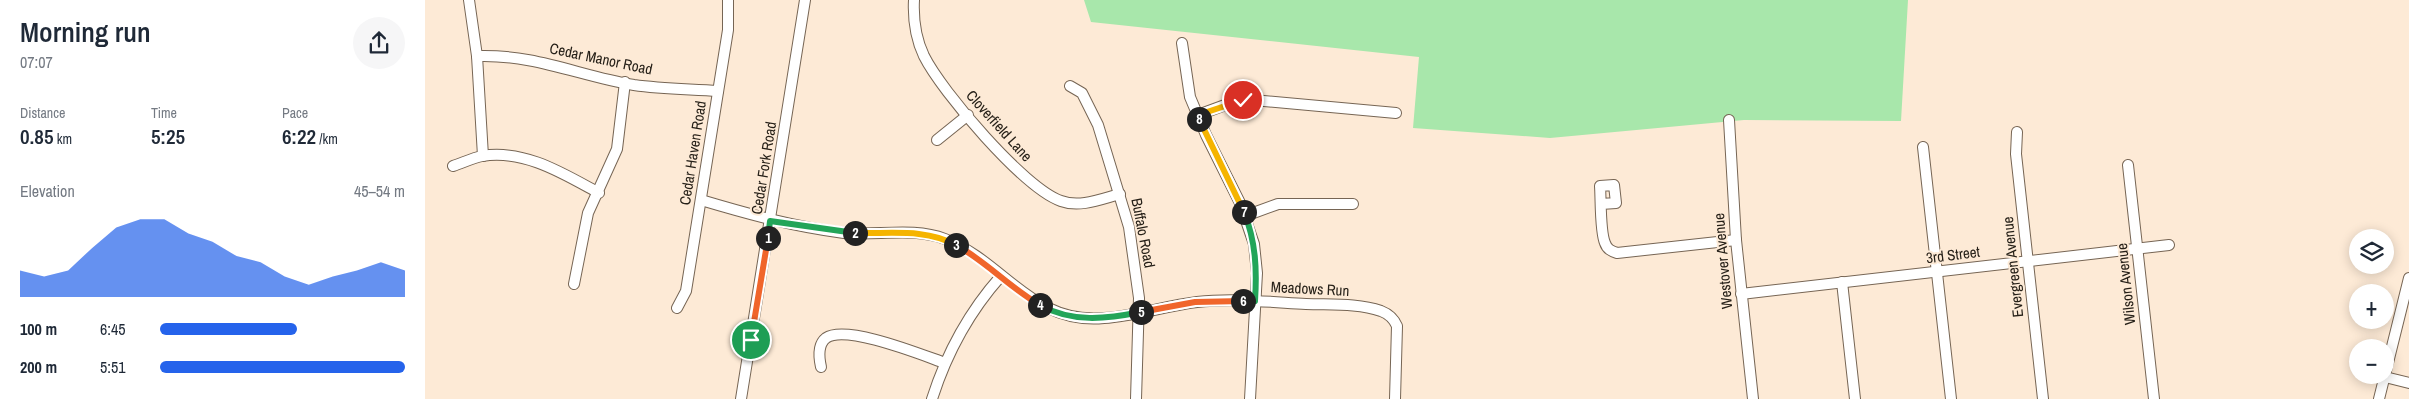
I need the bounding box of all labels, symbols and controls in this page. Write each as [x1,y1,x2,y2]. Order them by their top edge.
text: Morning run [20,13,151,51]
button: share [353,17,405,69]
street label: Cedar Manor Road [548,37,654,80]
text: 07:07 [20,51,53,73]
pin [1222,79,1264,121]
street label: Cloverfield Lane [962,85,1037,166]
icon: check [1229,86,1257,114]
street label: Cedar Haven Road [674,99,711,207]
text: Distance [20,104,65,122]
text: Time [151,104,177,122]
text: Pace [282,104,308,122]
pin: 8 [1187,106,1211,132]
text: 8 [1196,110,1203,128]
street label: Cedar Fork Road [746,120,781,216]
text: 0.85 [20,122,54,151]
text: 5:25 [151,122,185,151]
text: 6:22 [282,122,316,151]
text: km [54,130,72,148]
text: /km [316,130,338,148]
text: Elevation [20,180,75,202]
text: 45–54 m [354,180,405,202]
street label: Buffalo Road [1126,196,1161,270]
pin: 7 [1231,200,1257,224]
text: 7 [1241,203,1248,221]
street label: Westover Avenue [1708,212,1737,310]
street label: Evergreen Avenue [1997,216,2028,318]
pin: 2 [843,220,867,246]
text: 2 [852,224,859,242]
pin: 1 [755,226,781,250]
text: 1 [765,229,772,247]
map controls [2349,229,2394,384]
button: layers [2349,229,2394,274]
pin: 3 [943,232,969,258]
text: 3 [953,236,960,254]
street label: 3rd Street [1925,241,1982,268]
street label: Wilson Avenue [2111,242,2140,326]
street label: Meadows Run [1270,276,1350,301]
button: + [2349,284,2394,329]
pin: 6 [1231,288,1255,314]
pin: 4 [1027,292,1053,318]
text: 6 [1240,292,1247,310]
text: 4 [1037,296,1044,314]
pin: 5 [1129,300,1153,324]
text: 5 [1138,303,1145,321]
text: 100 m [20,318,57,340]
text: 6:45 [100,318,126,340]
pin [730,319,772,361]
icon: arrive [737,326,765,354]
button: − [2349,339,2394,384]
text: 200 m [20,356,57,378]
text: 5:51 [100,356,126,378]

